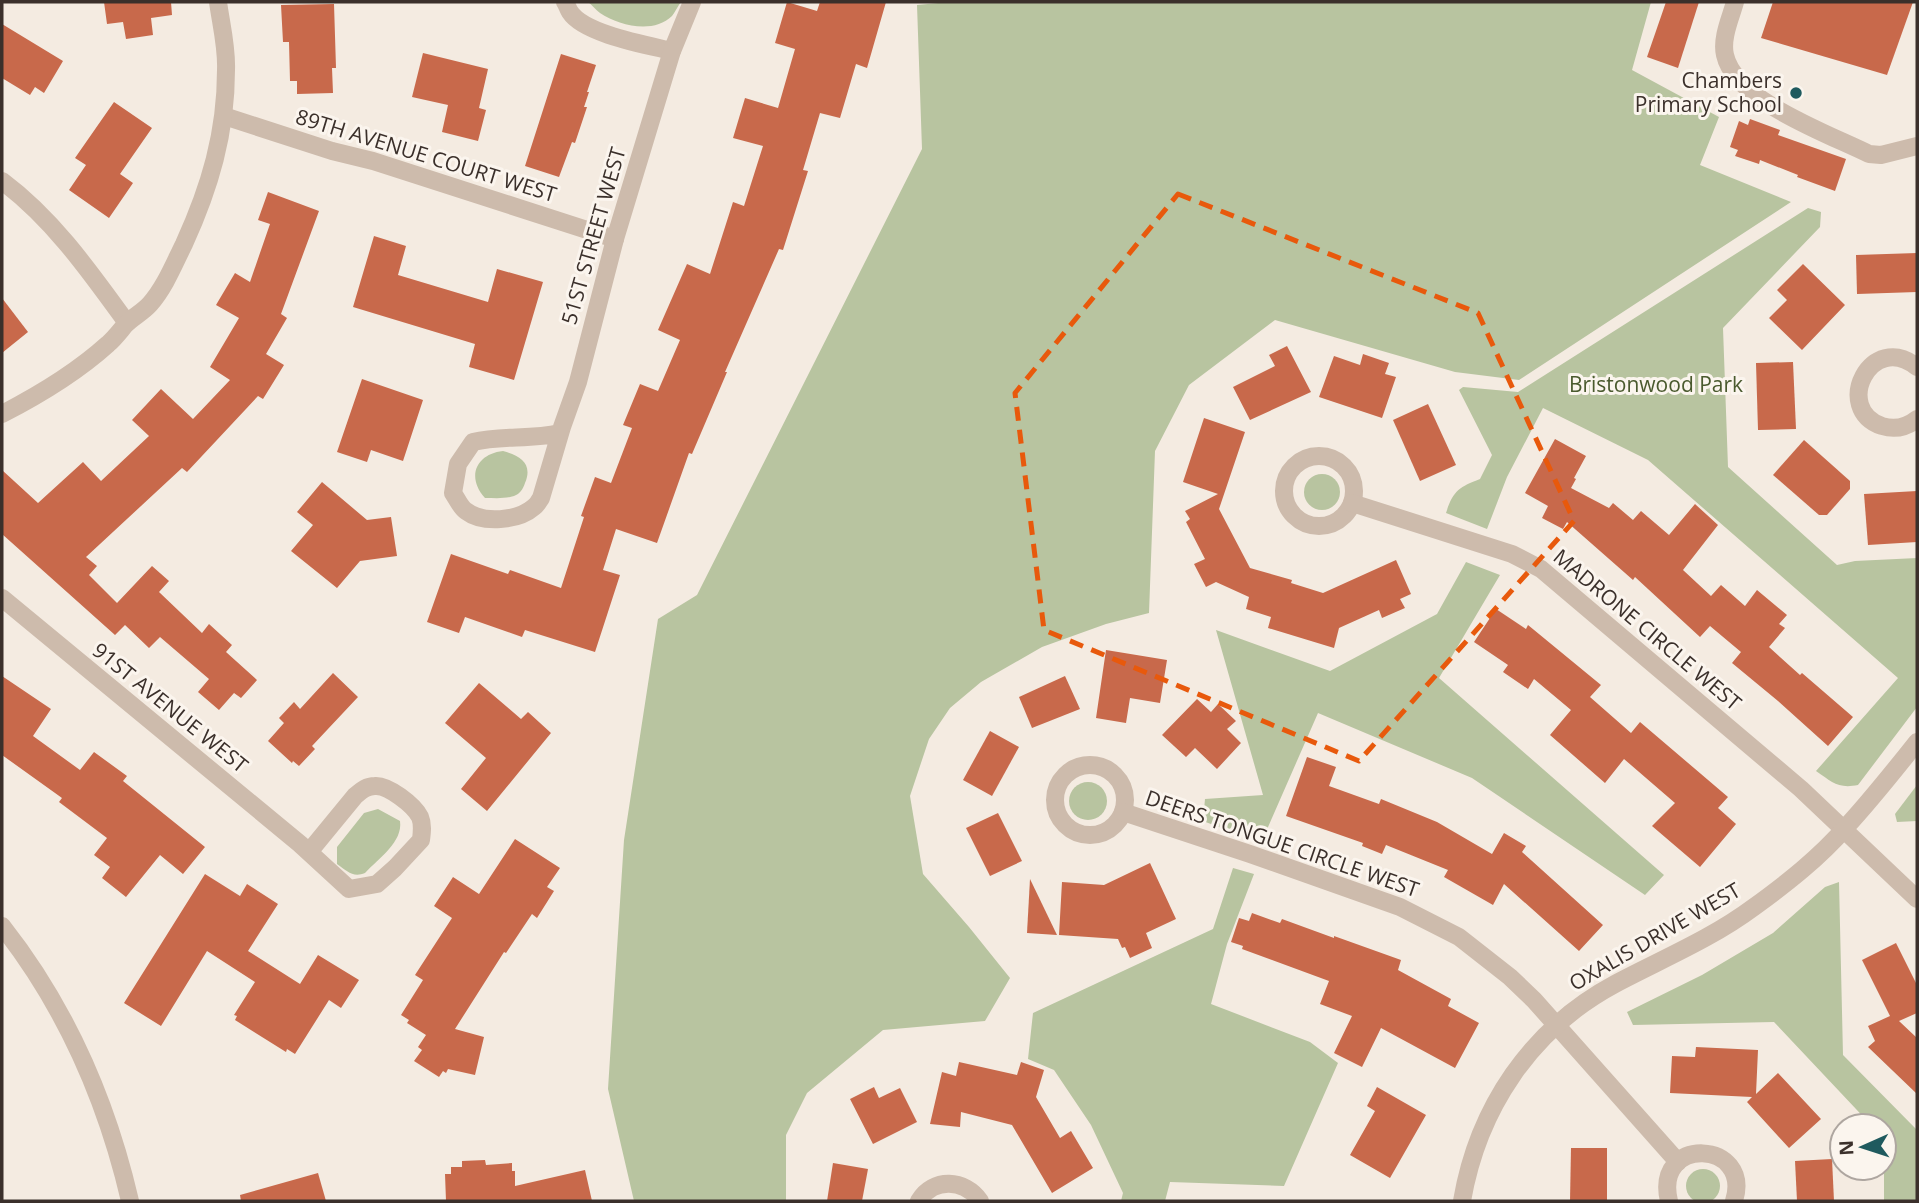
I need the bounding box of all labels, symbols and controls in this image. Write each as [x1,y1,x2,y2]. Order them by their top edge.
place label: Chambers Primary School [1635,66,1782,118]
marker: Chambers Primary School [1788,85,1804,101]
street label: 89TH AVENUE COURT WEST [293,102,560,208]
street label: 51ST STREET WEST [554,143,632,328]
park label: Bristonwood Park [1569,370,1743,398]
street label: MADRONE CIRCLE WEST [1548,542,1748,716]
street label: 91ST AVENUE WEST [87,636,255,779]
street label: DEERS TONGUE CIRCLE WEST [1142,783,1423,903]
street label: OXALIS DRIVE WEST [1564,875,1746,997]
north arrow [1828,1112,1898,1182]
text: N [1833,1139,1859,1156]

